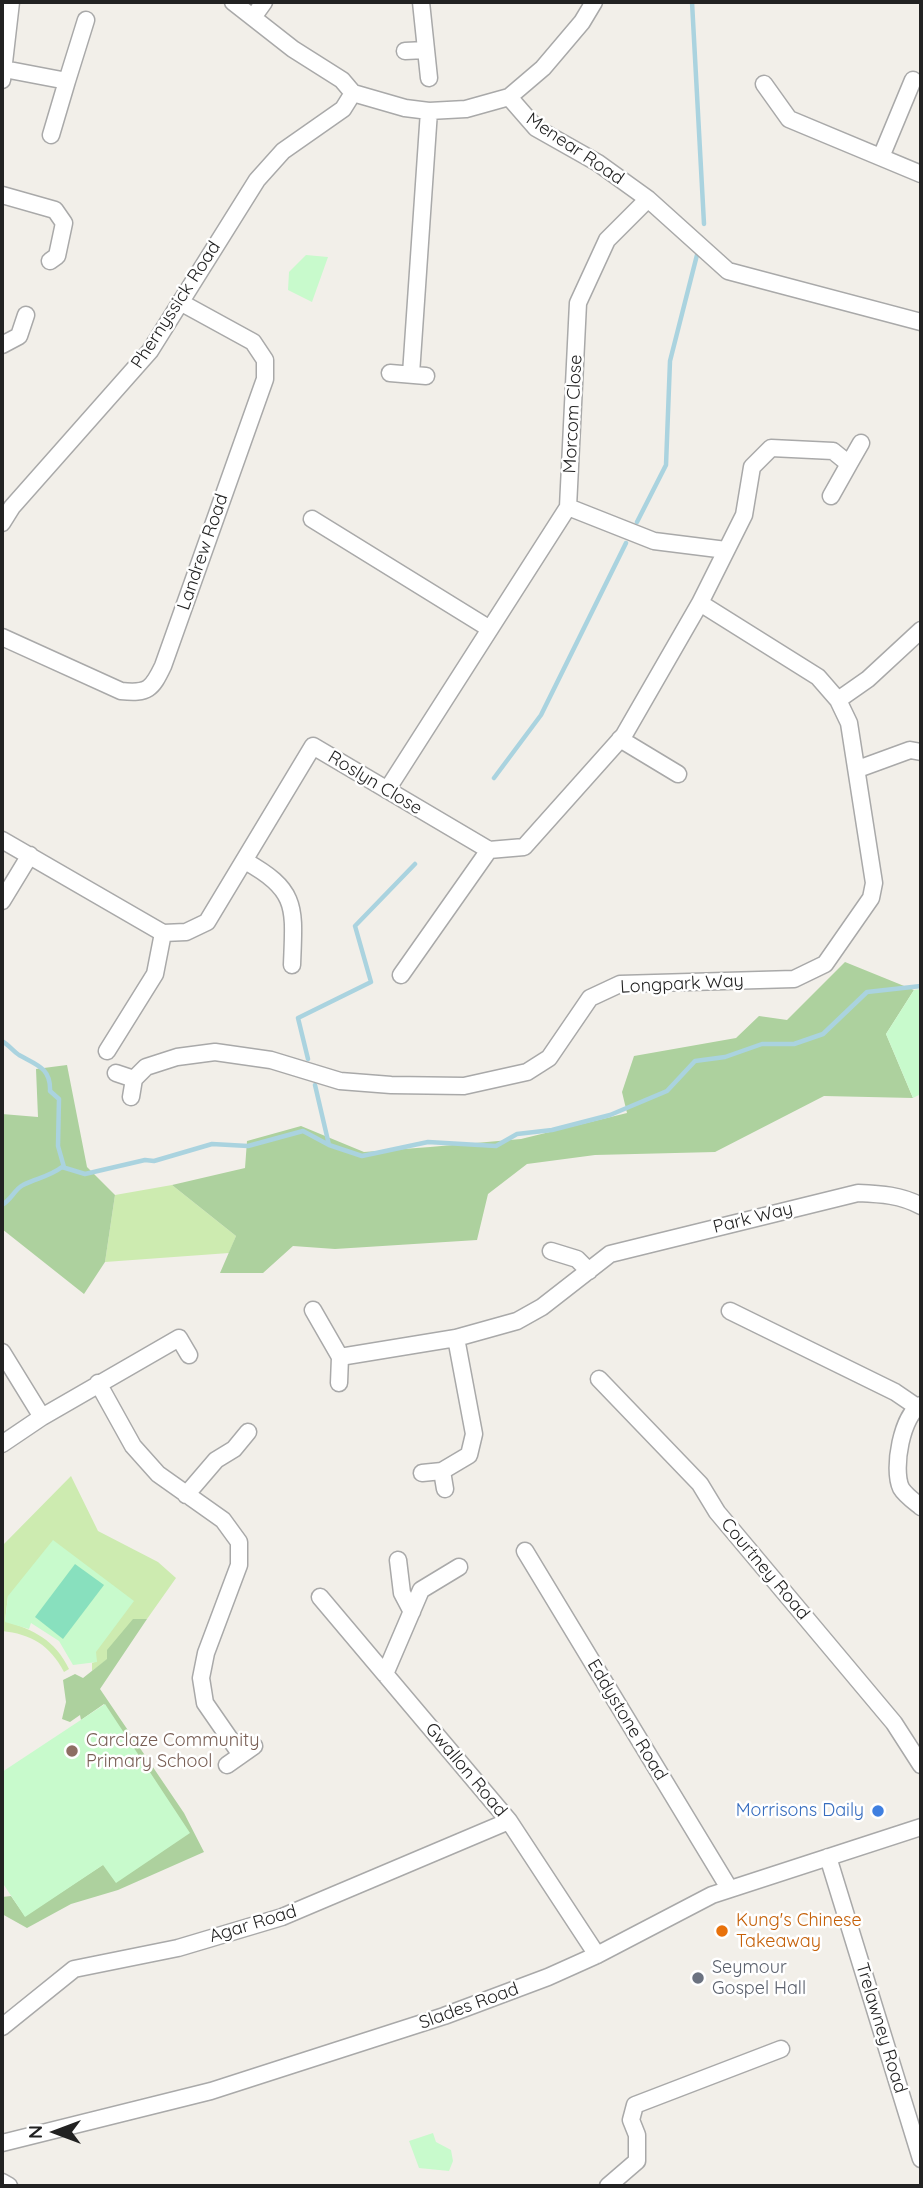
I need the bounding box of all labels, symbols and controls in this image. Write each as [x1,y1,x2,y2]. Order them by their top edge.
street label: Menear Road [522,108,628,190]
street label: Phernyssick Road [127,237,225,373]
street label: Morcom Close [559,354,587,474]
street label: Landrew Road [173,491,233,613]
street label: Roslyn Close [324,746,426,820]
street label: Longpark Way [620,970,744,998]
street label: Park Way [711,1198,795,1238]
street label: Courtney Road [716,1514,814,1624]
street label: Eddystone Road [582,1656,672,1784]
street label: Gwallon Road [420,1719,512,1821]
place label: Carclaze Community Primary School [86,1730,259,1772]
marker: Carclaze Community Primary School [64,1743,80,1759]
place label: Morrisons Daily [736,1800,864,1822]
marker: Morrisons Daily [870,1803,886,1819]
street label: Agar Road [207,1900,299,1948]
place label: Kung's Chinese Takeaway [736,1910,862,1952]
marker: Kung's Chinese Takeaway [714,1923,730,1939]
place label: Seymour Gospel Hall [712,1957,806,2000]
street label: Trelawney Road [851,1960,911,2096]
marker: Seymour Gospel Hall [690,1970,706,1986]
street label: Slades Road [416,1978,522,2034]
north arrow [21,2097,91,2167]
text: N [23,2125,47,2139]

